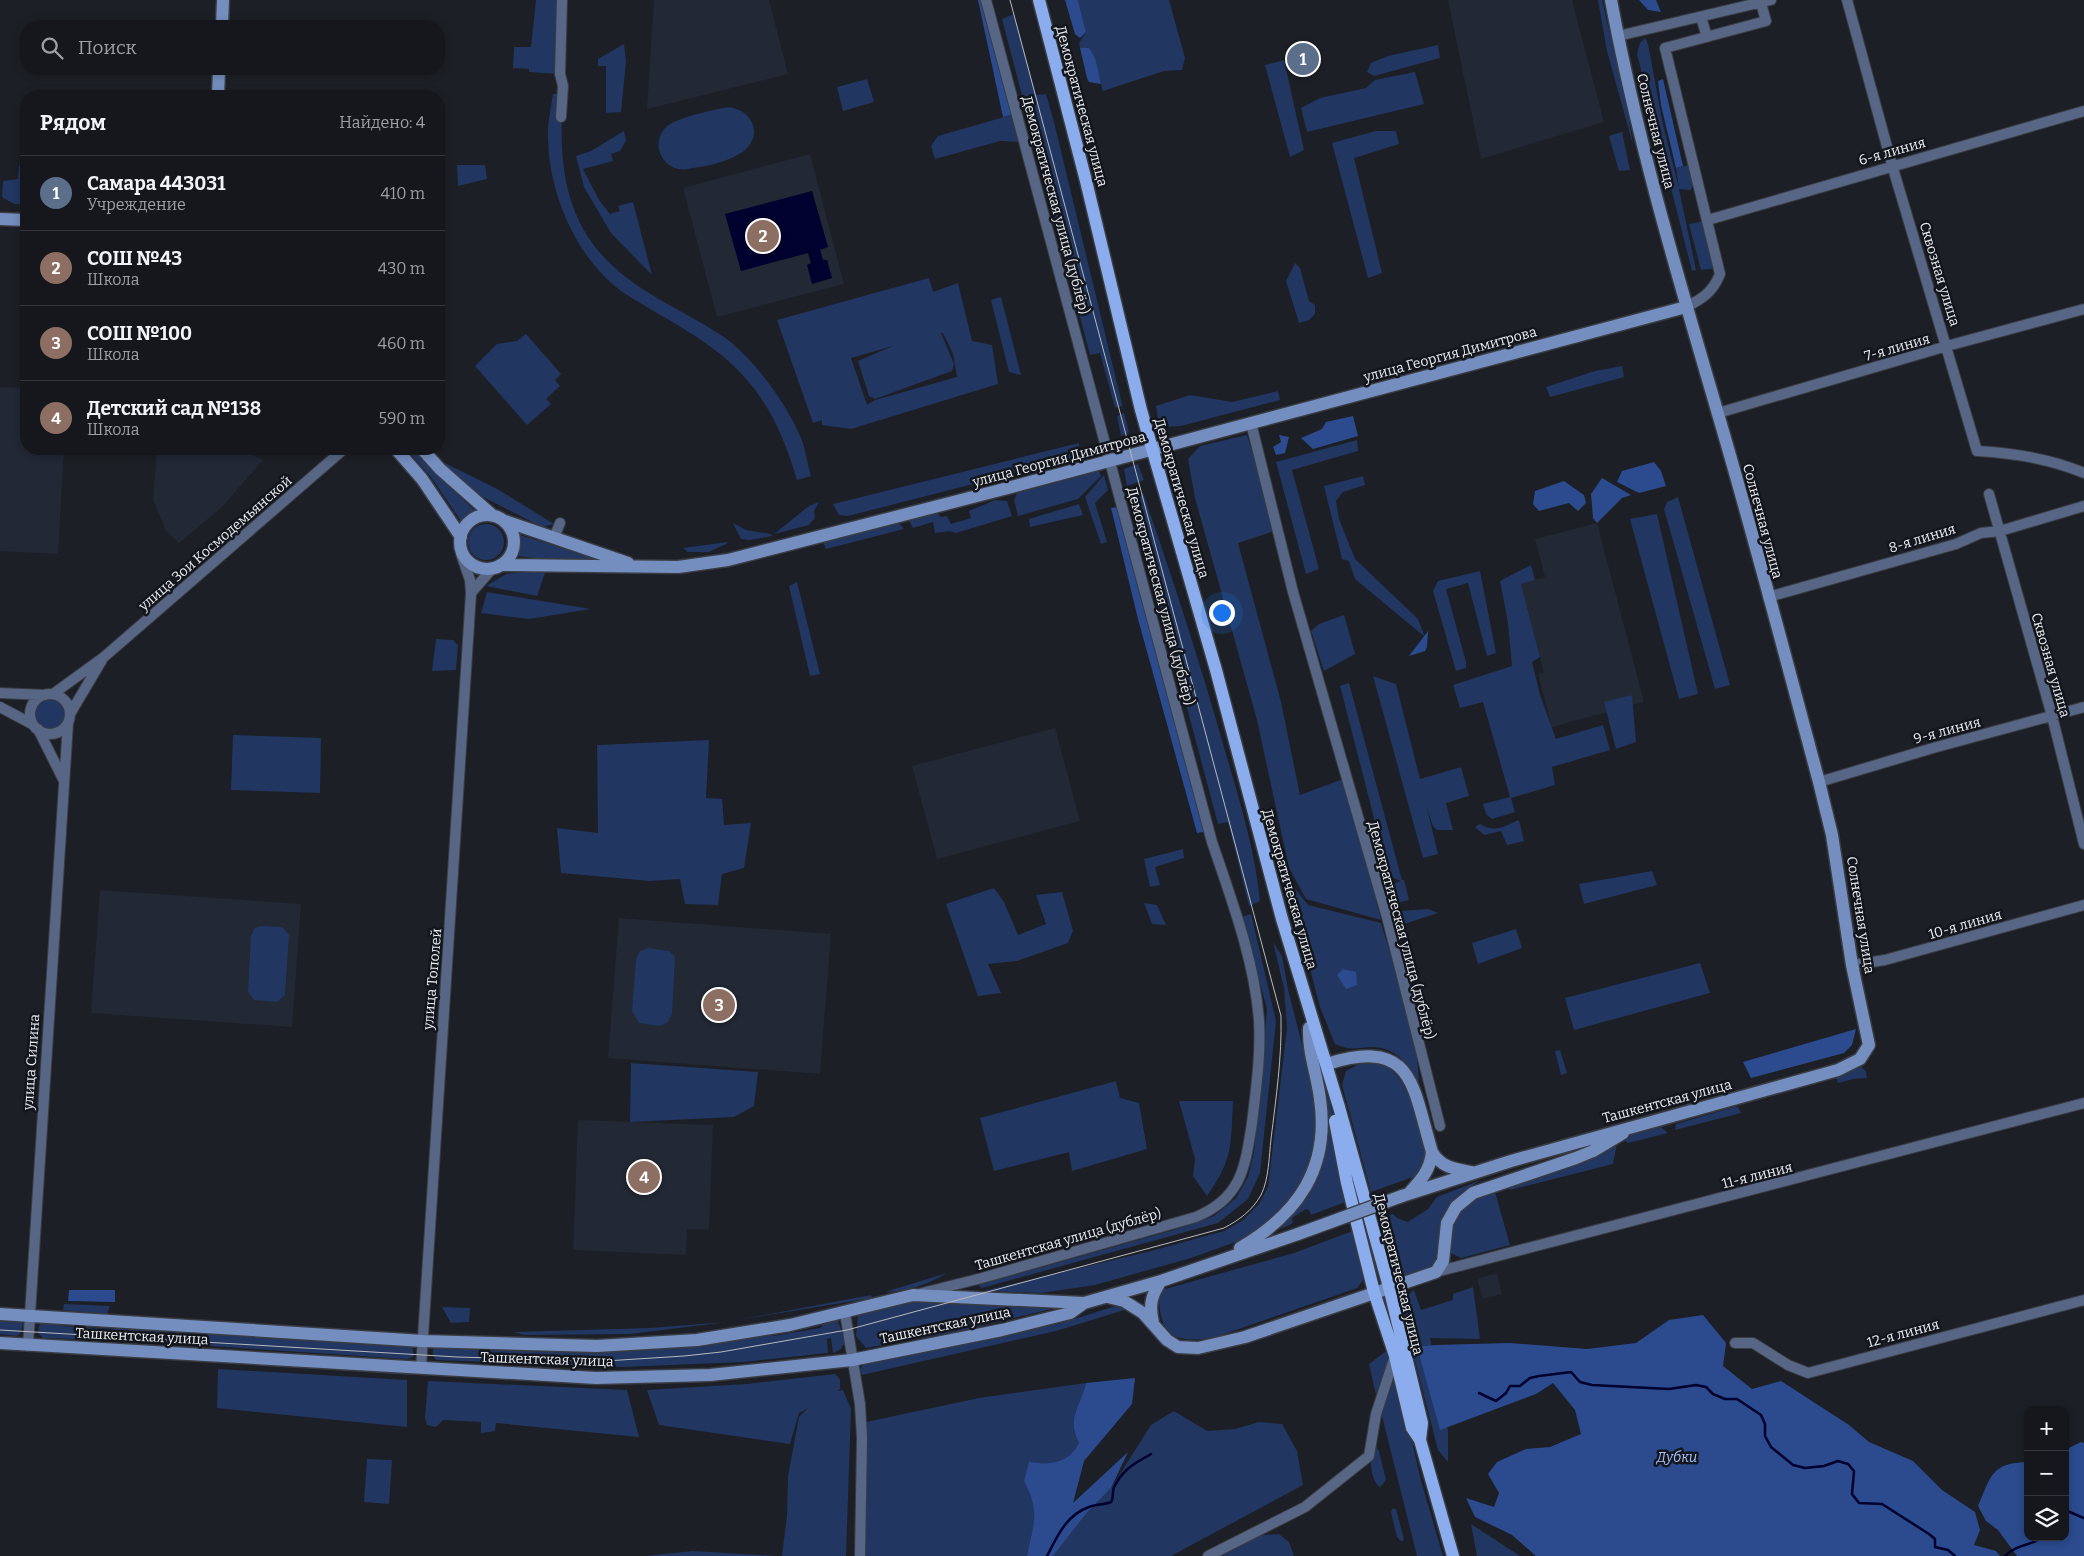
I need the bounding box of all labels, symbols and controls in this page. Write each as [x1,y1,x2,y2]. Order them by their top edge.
search box [20,20,445,75]
street label: Демократическая улица [1052,24,1111,189]
icon: search [38,34,66,62]
text: Поиск [78,36,137,59]
pin: 1 [1287,40,1319,78]
street label: Солнечная улица [1633,72,1678,191]
street label: Демократическая улица (дублёр) [1018,94,1093,316]
text: Рядом [40,110,106,136]
text: Найдено: 4 [339,113,425,132]
street label: 6-я линия [1857,134,1928,169]
text: Самара 443031 [87,172,225,195]
text: 1 [53,184,59,203]
text: 410 m [380,184,425,203]
text: Учреждение [87,195,186,214]
pin: 2 [747,217,779,255]
street label: Сквозная улица [1916,220,1964,329]
text: СОШ №43 [87,247,182,270]
text: 2 [51,259,61,278]
text: 430 m [378,259,425,278]
text: Школа [87,270,139,289]
text: СОШ №100 [87,322,192,345]
street label: улица Георгия Димитрова [1361,323,1539,386]
street label: 7-я линия [1863,330,1932,365]
text: 3 [51,334,61,353]
text: 460 m [378,334,425,353]
text: Школа [87,345,139,364]
text: Детский сад №138 [87,397,261,420]
text: 4 [51,409,61,428]
text: 590 m [379,409,425,428]
street label: Демократическая улица [1151,416,1213,580]
text: Школа [87,420,139,439]
street label: улица Георгия Димитрова [970,428,1148,491]
street label: Солнечная улица [1739,462,1786,581]
street label: улица Зои Космодемьянской [135,472,295,615]
street label: Демократическая улица (дублёр) [1123,485,1198,707]
street label: 8-я линия [1887,520,1958,557]
your location [1209,600,1235,626]
street label: Сквозная улица [2027,611,2074,720]
street label: 9-я линия [1912,713,1983,748]
street label: Демократическая улица [1259,807,1321,971]
street label: Демократическая улица (дублёр) [1364,819,1439,1041]
street label: Солнечная улица [1843,855,1878,975]
street label: 10-я линия [1927,906,2004,943]
street label: улица Тополей [420,928,445,1032]
pin: 3 [703,986,735,1024]
street label: улица Силина [20,1013,43,1112]
street label: Ташкентская улица [1601,1076,1734,1127]
pin: 4 [628,1158,660,1196]
street label: 11-я линия [1720,1158,1794,1192]
street label: Демократическая улица [1370,1192,1427,1357]
street label: Ташкентская улица (дублёр) [973,1205,1163,1274]
street label: Ташкентская улица [878,1303,1012,1348]
street label: 12-я линия [1865,1316,1941,1351]
street label: Ташкентская улица [75,1325,209,1348]
street label: Ташкентская улица [480,1349,614,1370]
map controls [2024,1406,2069,1541]
button: + [2024,1406,2069,1451]
park label: Дубки [1656,1449,1697,1466]
button: − [2024,1451,2069,1496]
button: layers [2024,1496,2069,1541]

